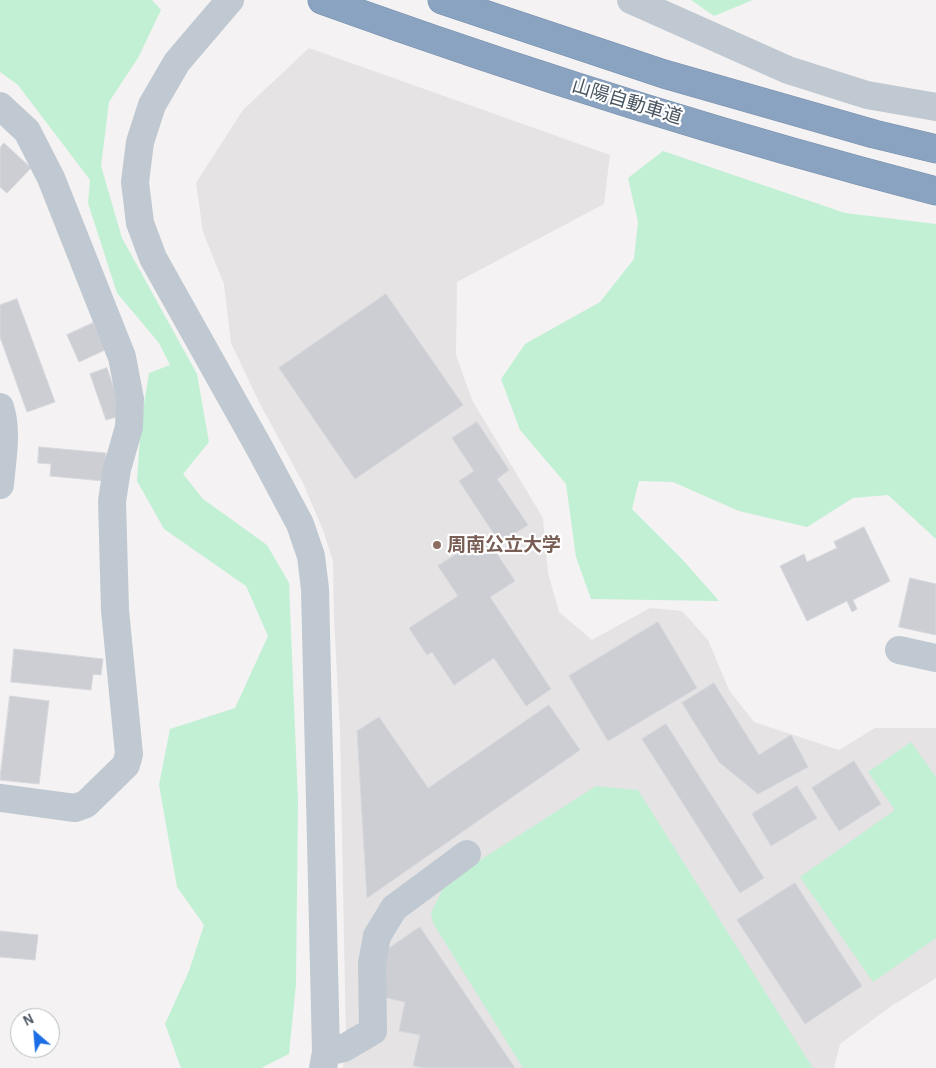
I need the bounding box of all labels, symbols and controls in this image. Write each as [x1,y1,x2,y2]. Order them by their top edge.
street label: 山陽自動車道 [569,74,685,130]
place label: 周南公立大学 [447,534,561,556]
marker: 周南公立大学 [431,539,443,551]
north arrow [10,1008,60,1058]
text: N [21,1012,36,1029]

